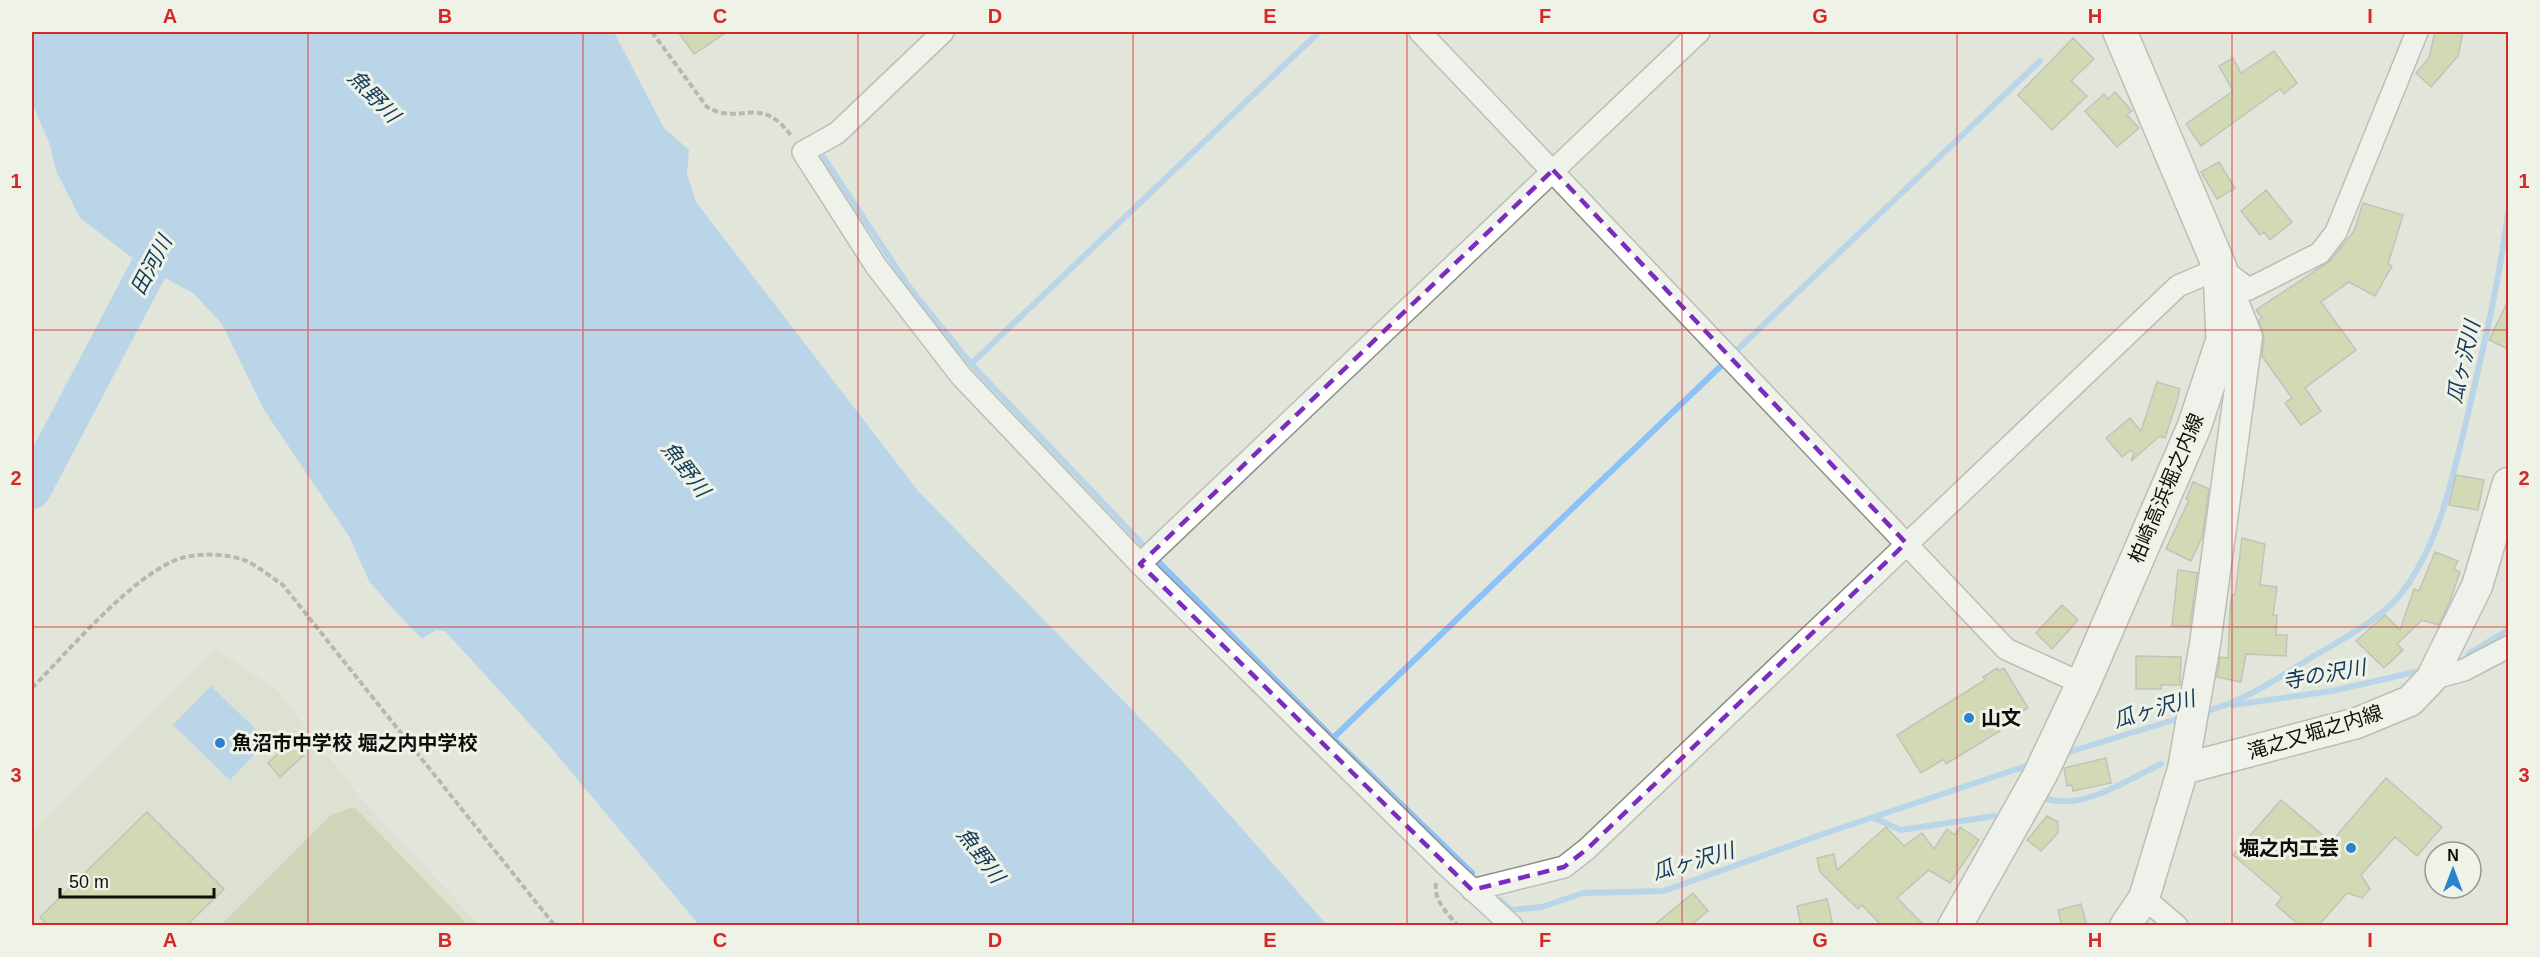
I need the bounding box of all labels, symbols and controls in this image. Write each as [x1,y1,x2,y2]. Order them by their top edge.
text: A [163,5,177,27]
text: B [438,5,452,27]
text: C [713,5,727,27]
text: D [988,5,1002,27]
text: E [1263,5,1277,27]
text: F [1539,5,1551,27]
text: G [1812,5,1828,27]
text: H [2088,5,2102,27]
text: I [2367,5,2373,27]
water label: 魚野川 [344,65,406,128]
text: 1 [10,170,22,192]
text: 1 [2518,170,2530,192]
water label: 田河川 [126,230,177,298]
water label: 瓜ヶ沢川 [2442,317,2484,406]
street label: 柏崎高浜堀之内線 [2125,410,2207,566]
water label: 魚野川 [658,437,716,502]
text: 2 [10,467,22,489]
text: 2 [2518,467,2530,489]
water label: 寺の沢川 [2281,655,2369,693]
water label: 瓜ヶ沢川 [2110,686,2199,732]
street label: 滝之又堀之内線 [2245,701,2385,763]
place label: 山文 [1981,707,2021,729]
marker: 山文 [1962,711,1976,725]
place label: 魚沼市中学校 堀之内中学校 [232,732,478,754]
marker: 魚沼市中学校 堀之内中学校 [213,736,227,750]
text: 3 [10,764,22,786]
text: 3 [2518,764,2530,786]
water label: 魚野川 [953,823,1010,889]
place label: 堀之内工芸 [2239,837,2339,859]
water label: 瓜ヶ沢川 [1649,838,1738,884]
north arrow [2423,840,2483,900]
marker: 堀之内工芸 [2344,841,2358,855]
text: N [2447,847,2459,864]
scale bar [60,861,214,899]
text: 50 m [69,872,109,892]
text: A [163,929,177,951]
text: B [438,929,452,951]
text: C [713,929,727,951]
text: D [988,929,1002,951]
text: E [1263,929,1277,951]
text: F [1539,929,1551,951]
text: G [1812,929,1828,951]
text: H [2088,929,2102,951]
text: I [2367,929,2373,951]

